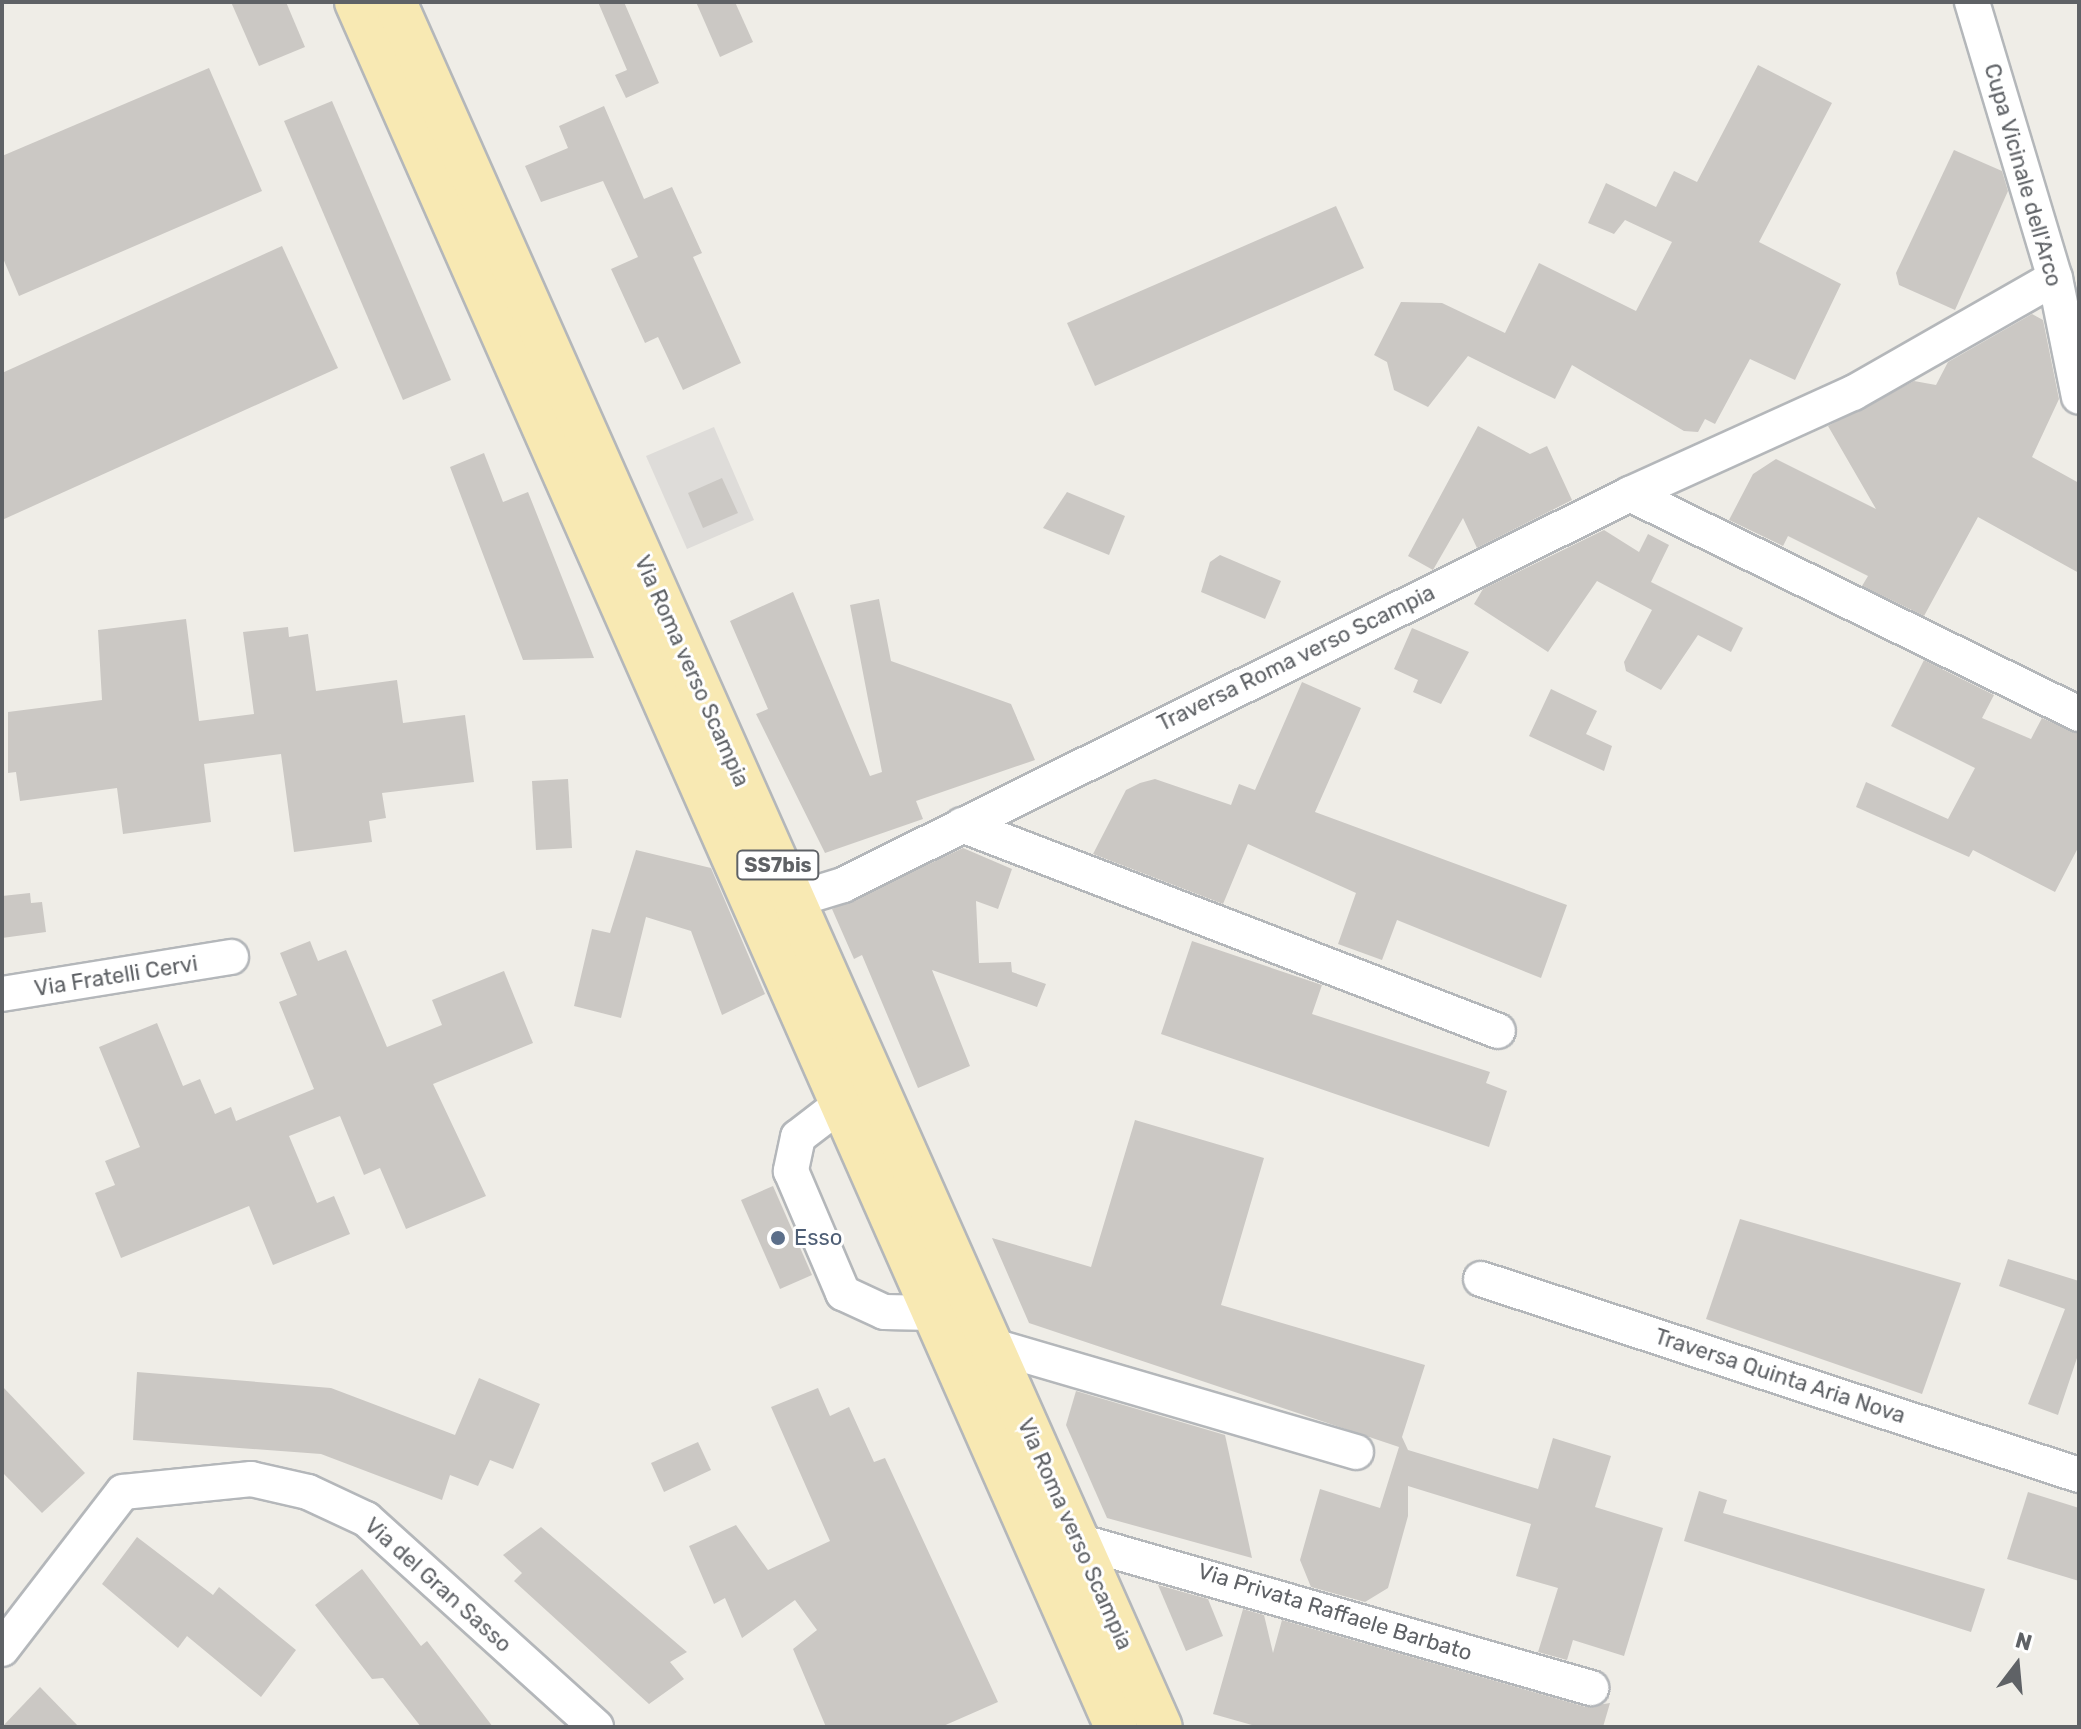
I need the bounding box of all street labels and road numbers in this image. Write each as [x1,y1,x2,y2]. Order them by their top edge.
street label: Cupa Vicinale dell'Arco [1978,60,2068,290]
street label: Via Roma verso Scampia [629,551,755,791]
street label: Traversa Roma verso Scampia [1153,579,1439,737]
road number: SS7bis [736,849,820,881]
street label: Via Fratelli Cervi [32,950,200,1002]
street label: Traversa Quinta Aria Nova [1651,1323,1909,1429]
street label: Via Roma verso Scampia [1012,1414,1138,1654]
street label: Via del Gran Sasso [359,1512,517,1658]
street label: Via Privata Raffaele Barbato [1195,1558,1475,1666]

